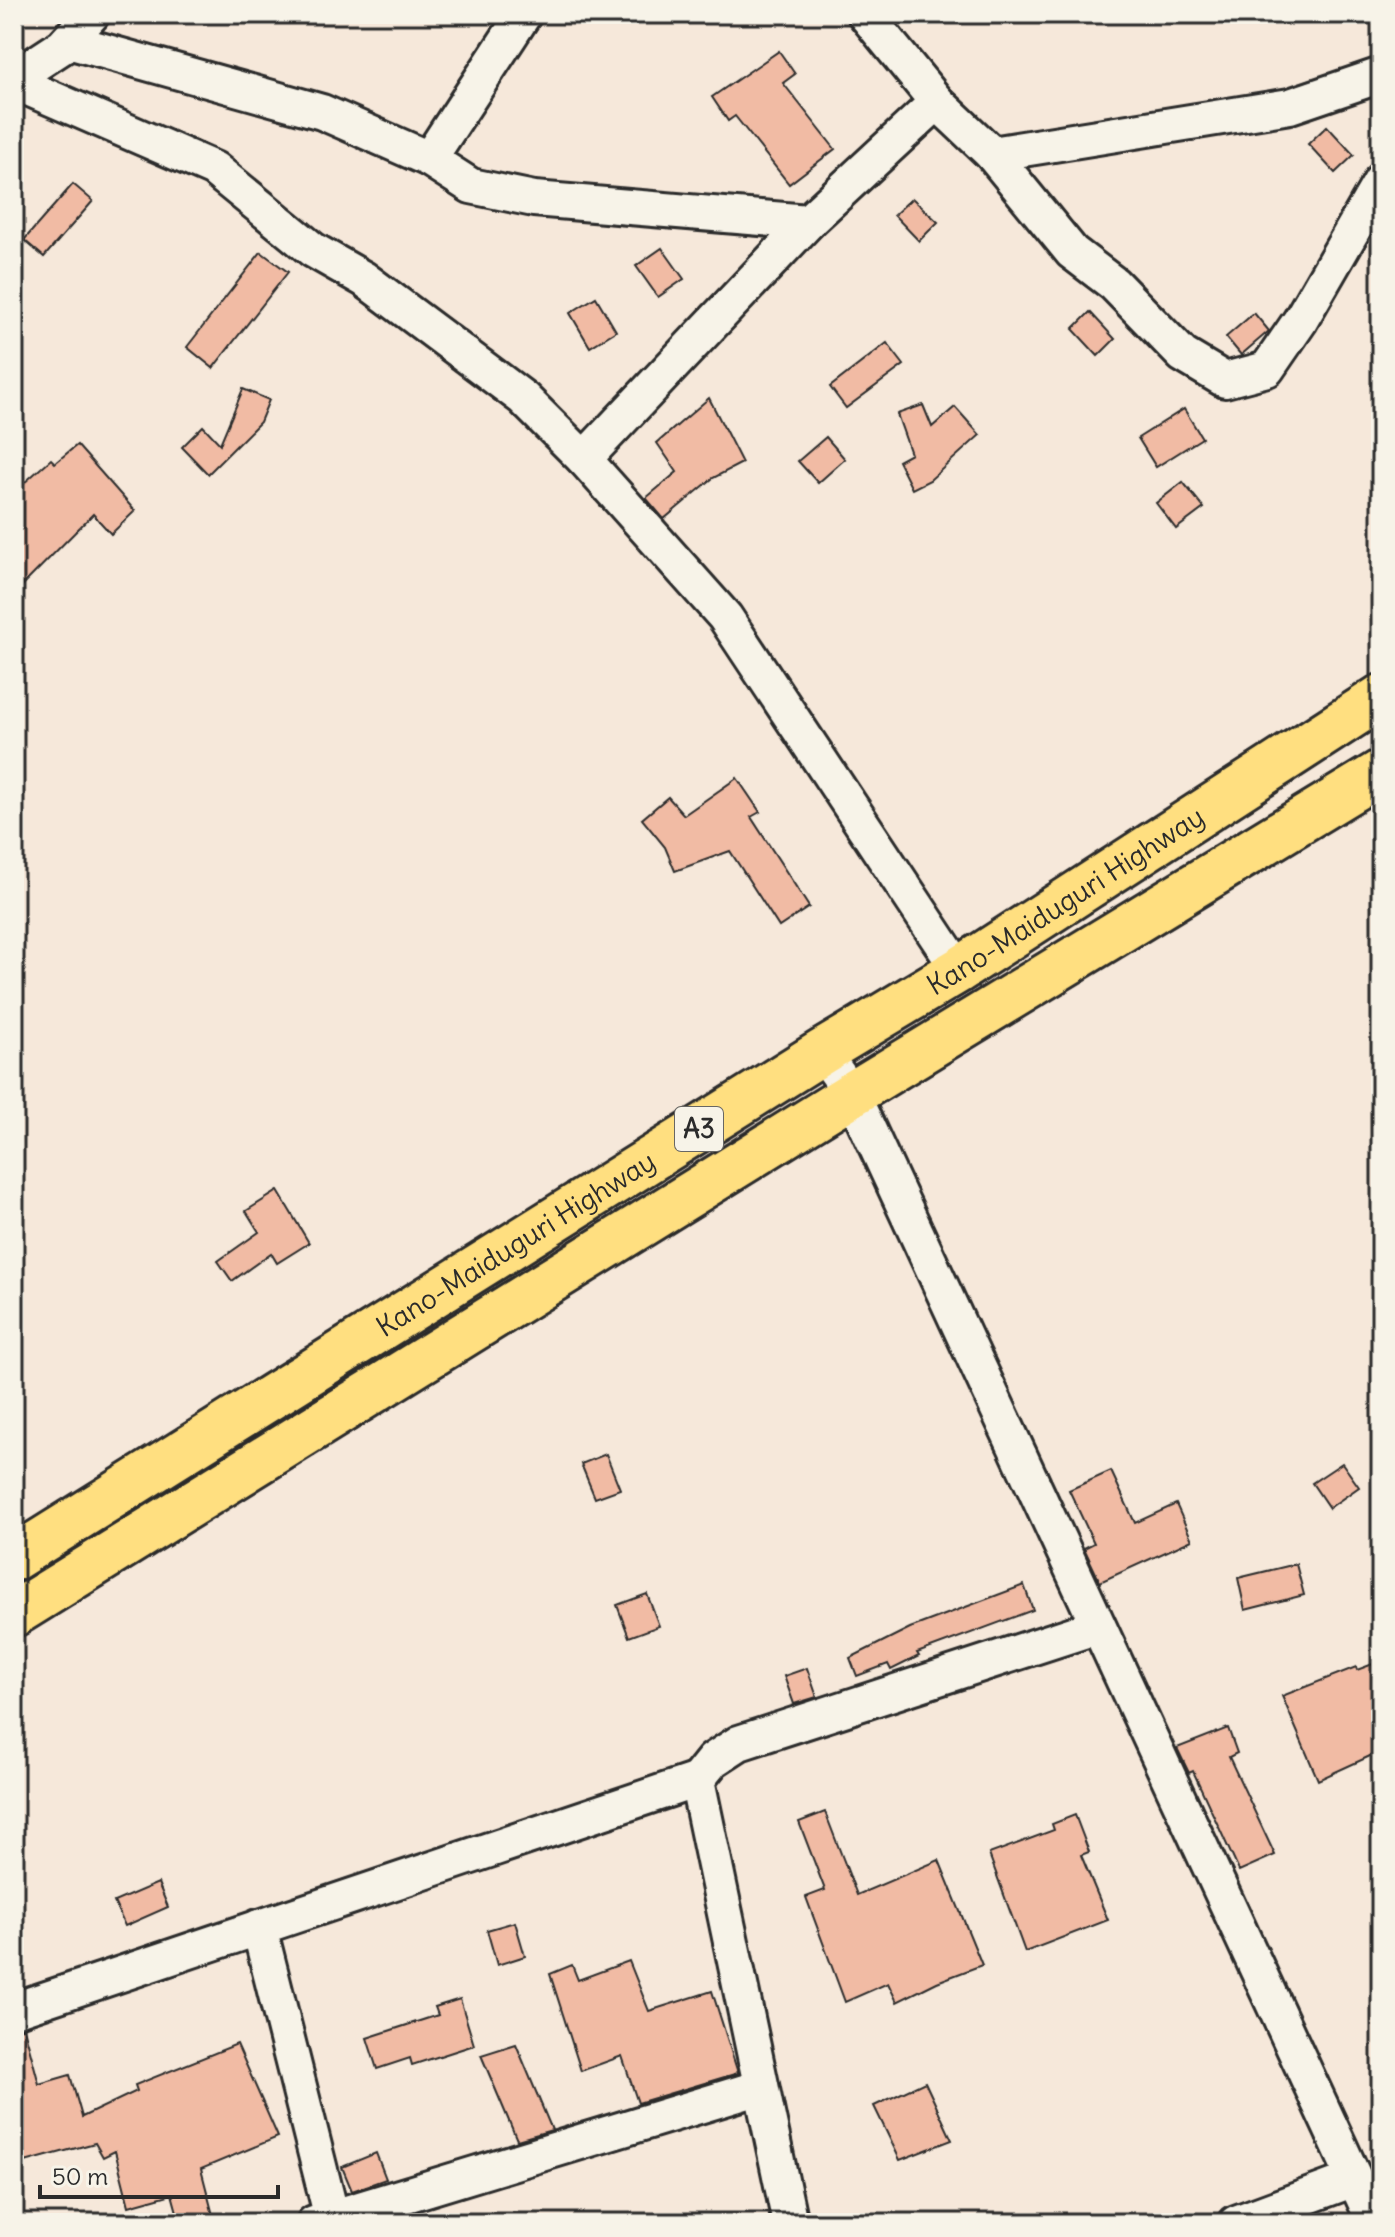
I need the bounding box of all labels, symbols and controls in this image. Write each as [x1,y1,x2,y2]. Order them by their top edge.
street label: Kano-Maiduguri Highway [920,798,1211,1003]
road number: A3 [675,1107,723,1151]
street label: Kano-Maiduguri Highway [369,1143,662,1345]
scale bar [40,2149,278,2199]
text: 50 m [52,2161,108,2191]

